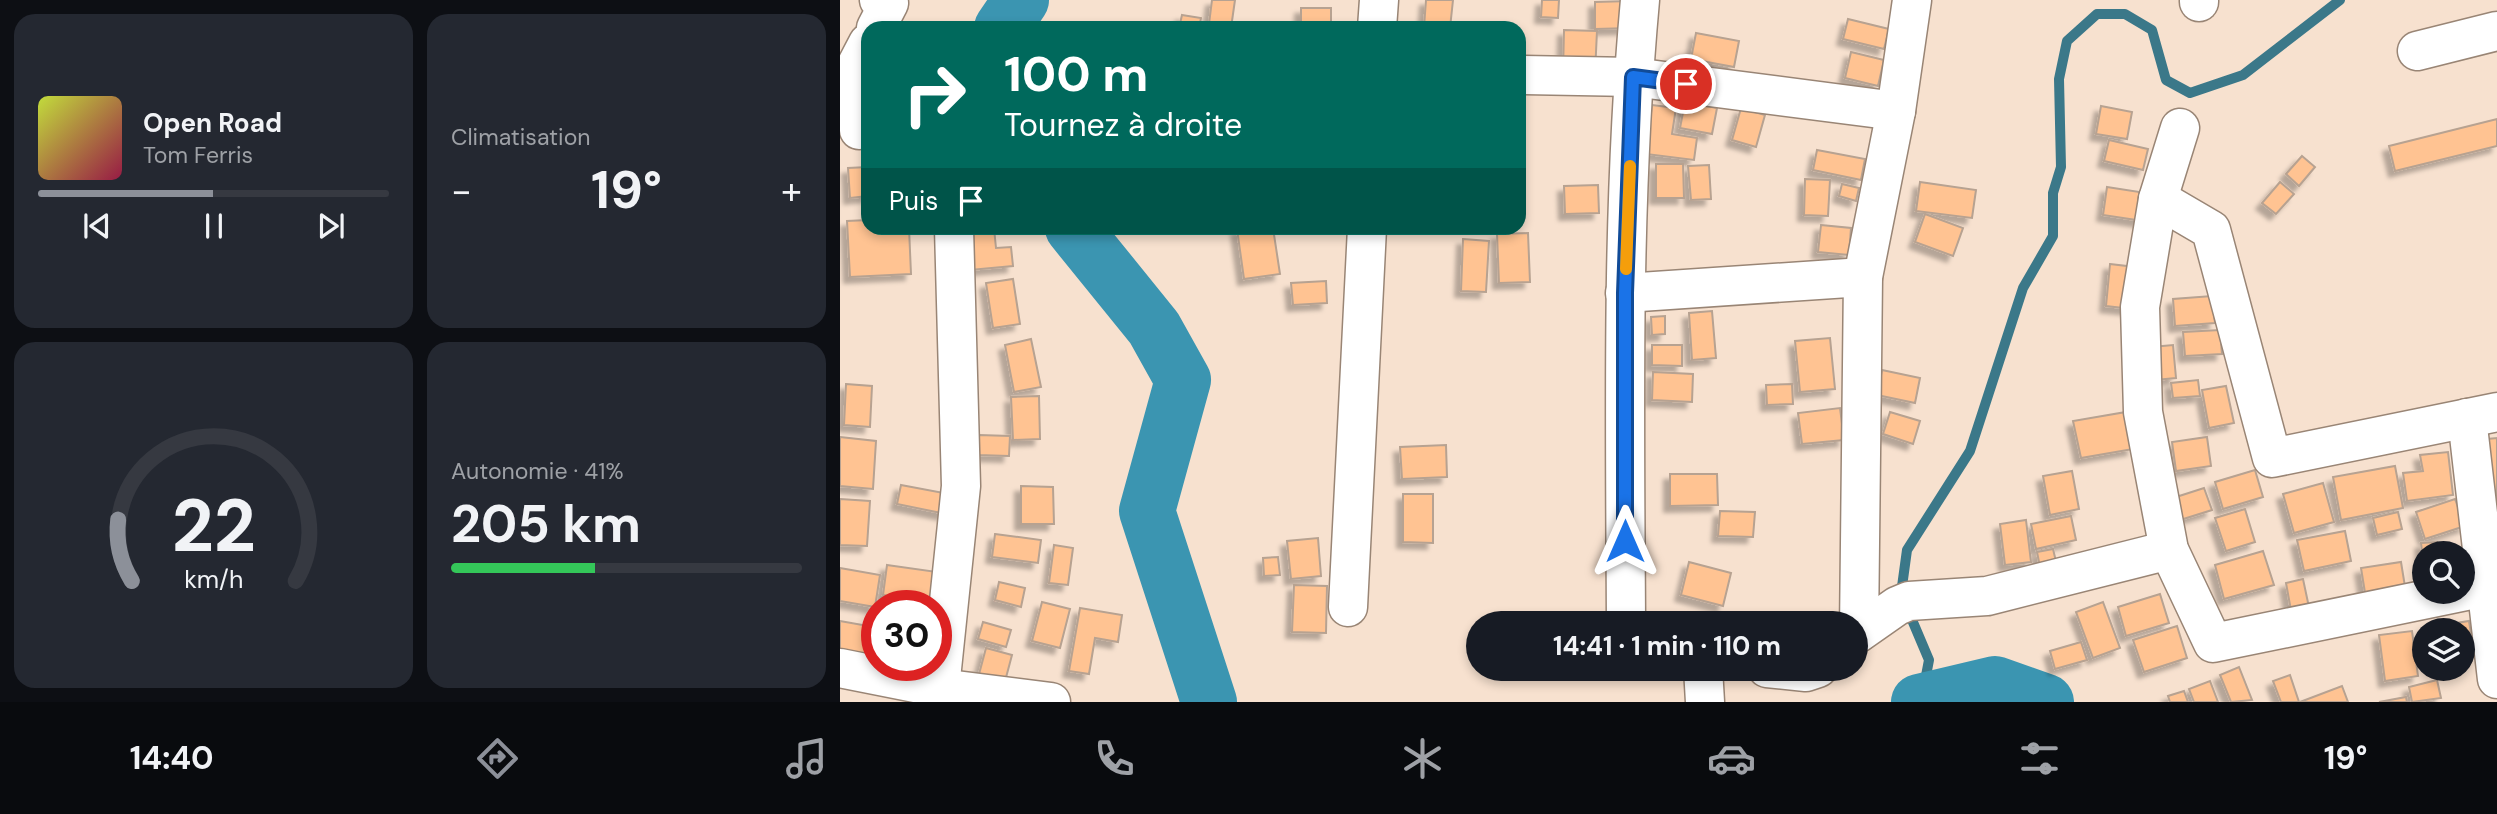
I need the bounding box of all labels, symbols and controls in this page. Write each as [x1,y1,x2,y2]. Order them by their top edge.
text: 100 m [1004,42,1148,106]
icon: right [889,49,980,140]
pin [1656,54,1716,114]
icon: arrive [1667,65,1705,103]
text: Tournez à droite [1004,104,1242,146]
text: Open Road [143,106,282,140]
text: Climatisation [451,122,590,152]
text: Tom Ferris [143,140,253,170]
text: 19° [591,156,662,224]
text: − [451,166,472,216]
text: + [781,166,802,216]
icon: arrive [952,182,990,220]
text: Puis [889,184,938,218]
icon: previous [78,207,116,245]
icon: pause [195,207,233,245]
icon: next [312,207,350,245]
text: Autonomie · 41% [451,456,623,486]
text: 22 [171,479,256,574]
text: 205 km [451,490,641,558]
position arrow [1588,504,1662,578]
map controls [2412,541,2475,681]
button: search [2412,541,2475,604]
text: km/h [184,563,243,596]
speed limit sign: 30 [861,590,952,681]
button: layers [2412,618,2475,681]
text: 14:41 · 1 min · 110 m [1553,629,1781,663]
icon: directions [473,734,522,783]
icon: music [782,734,831,783]
icon: phone [1090,734,1139,783]
icon: climate [1398,734,1447,783]
icon: car [1707,734,1756,783]
icon: filters [2015,734,2064,783]
text: 14:40 [130,737,214,779]
text: 19° [2324,737,2367,779]

